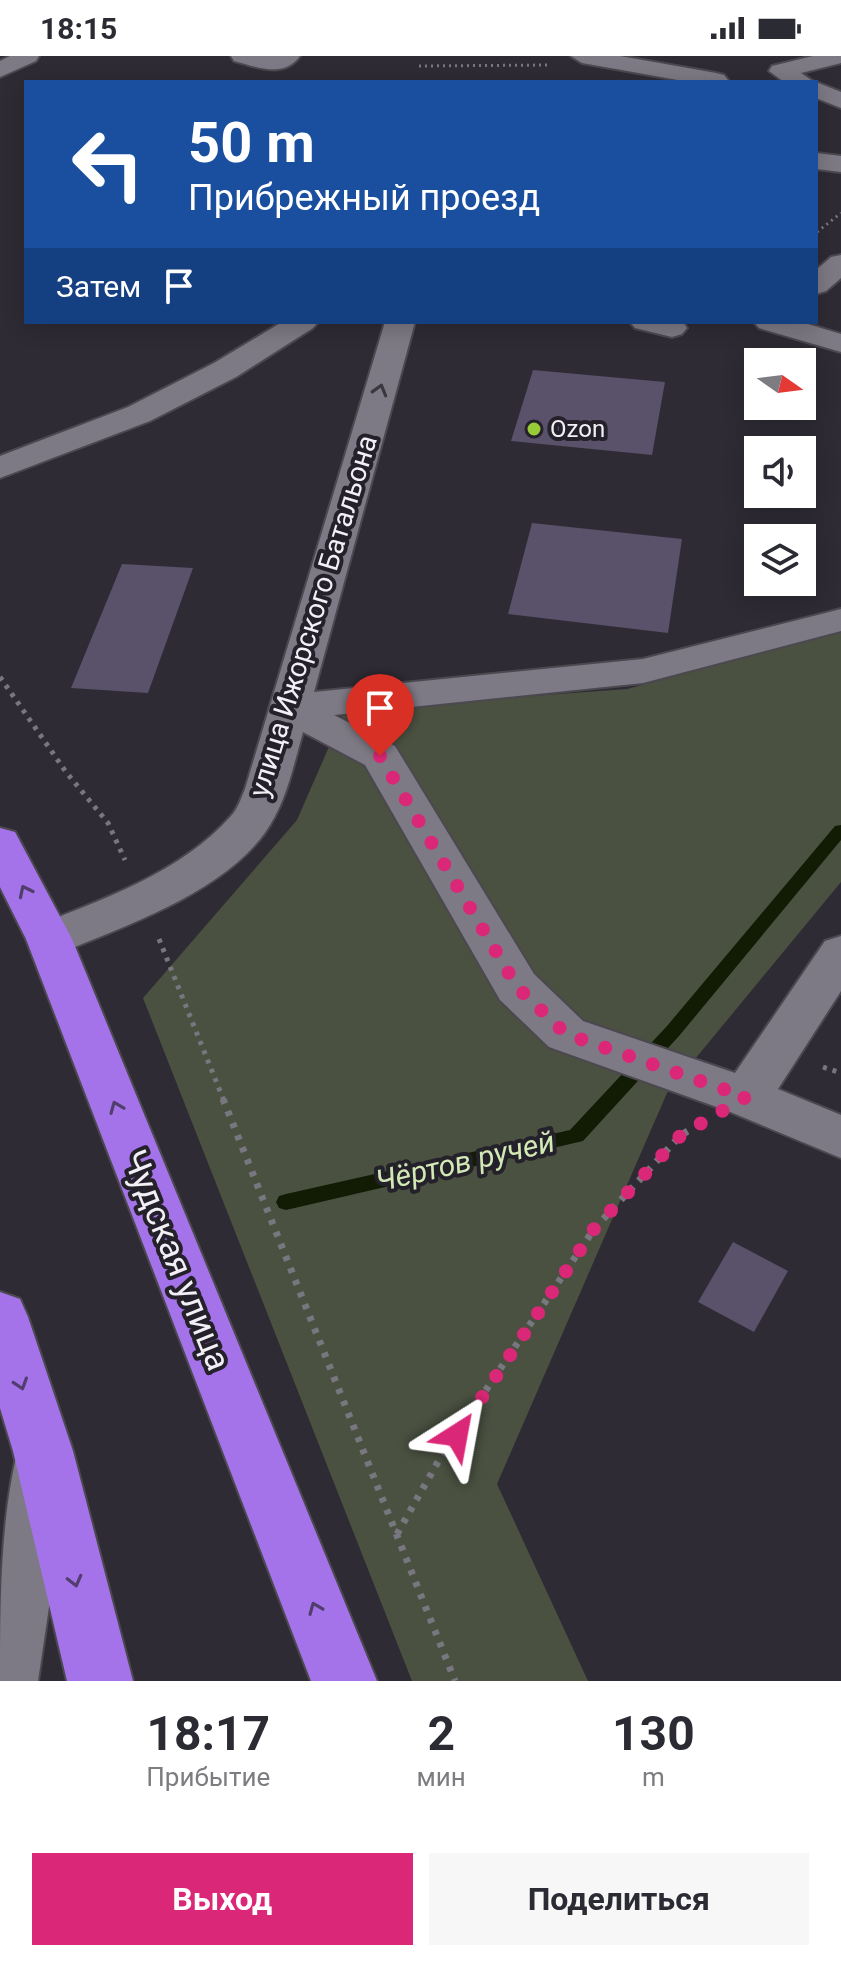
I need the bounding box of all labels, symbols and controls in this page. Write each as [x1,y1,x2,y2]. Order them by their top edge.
text: 18:15 [40,11,117,46]
text: 50 m [188,110,315,176]
icon: left [56,112,160,216]
text: Прибрежный проезд [188,177,540,219]
icon: arrive [157,264,201,308]
text: Затем [56,269,141,304]
north arrow [744,348,816,420]
map controls [744,348,816,596]
one-way arrow [371,384,387,398]
place label: Ozon [550,415,605,443]
marker: Ozon [525,420,543,438]
street label: улица Ижорского Батальона [242,431,384,801]
button: sound [744,436,816,508]
button: layers [744,524,816,596]
pin [346,674,414,756]
icon: arrive [358,686,402,730]
one-way arrow [20,884,35,899]
one-way arrow [109,1101,126,1115]
water label: Чёртов ручей [372,1123,558,1199]
street label: Чудская улица [115,1144,239,1376]
one-way arrow [12,1376,28,1390]
position arrow [415,1393,499,1477]
one-way arrow [66,1574,83,1588]
one-way arrow [308,1602,325,1616]
text: 18:17 [146,1705,270,1762]
text: 2 [427,1705,455,1762]
text: 130 [612,1705,695,1762]
text: Прибытие [146,1762,270,1792]
text: мин [417,1762,466,1792]
text: m [642,1762,665,1792]
button: Выход [32,1853,413,1945]
button: Поделиться [429,1853,809,1945]

